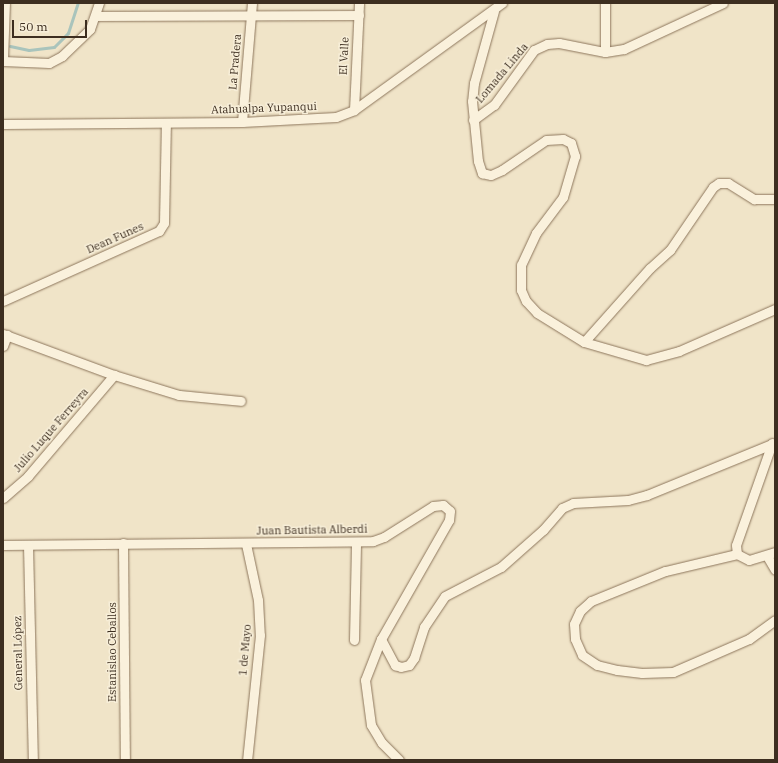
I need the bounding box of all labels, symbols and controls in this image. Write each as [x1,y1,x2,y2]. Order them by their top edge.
scale bar [14,12,89,38]
text: 50 m [19,19,48,34]
street label: La Pradera [226,33,244,91]
street label: El Valle [336,37,352,75]
street label: Lomada Linda [473,40,531,106]
street label: Atahualpa Yupanqui [211,100,317,116]
street label: Dean Funes [84,220,146,256]
street label: Julio Luque Ferreyra [11,385,91,475]
street label: Juan Bautista Alberdi [256,522,368,538]
street label: Estanislao Ceballos [105,602,119,702]
street label: General López [11,616,25,690]
street label: 1 de Mayo [236,624,254,676]

